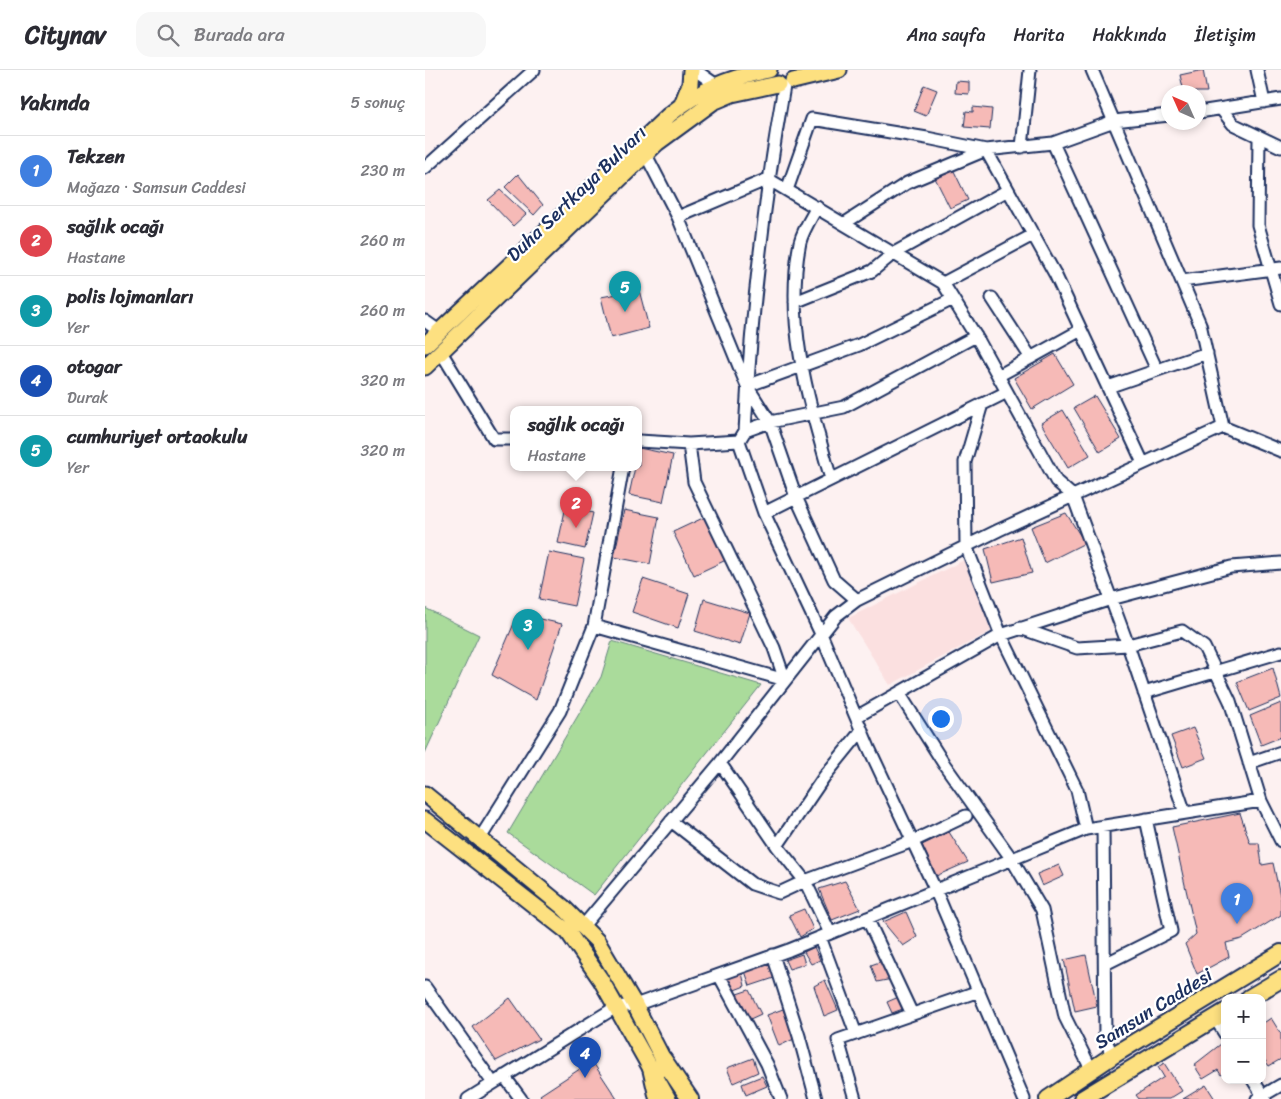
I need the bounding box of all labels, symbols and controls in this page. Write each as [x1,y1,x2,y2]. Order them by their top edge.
search box [136,12,486,57]
text: Citynav [25,14,106,56]
text: Burada ara [194,18,285,51]
text: Ana sayfa [907,19,985,51]
text: Harita [1013,19,1064,51]
text: Hakkında [1092,19,1167,51]
text: İletişim [1195,19,1256,51]
icon: search [154,21,182,49]
text: Yakında [20,84,90,122]
north arrow [1161,85,1206,130]
text: 5 sonuç [350,88,405,117]
street label: Duha Sertkaya Bulvarı [498,117,655,270]
text: Tekzen [67,140,125,173]
text: 1 [33,156,39,185]
text: 230 m [360,156,405,185]
text: Mağaza · Samsun Caddesi [67,173,246,202]
text: sağlık ocağı [67,210,164,243]
text: 2 [31,226,41,255]
text: 260 m [360,226,405,255]
text: Hastane [67,243,125,272]
pin: 5 [609,271,641,312]
text: polis lojmanları [67,280,193,313]
text: 3 [32,296,40,325]
text: 260 m [360,296,405,325]
text: Yer [67,313,89,342]
text: otogar [67,350,122,383]
text: 4 [31,366,41,395]
text: 320 m [360,366,405,395]
text: Durak [67,383,108,412]
popup [510,406,642,471]
text: sağlık ocağı [527,408,625,441]
text: cumhuriyet ortaokulu [67,420,247,453]
text: 5 [31,436,41,465]
text: 320 m [360,436,405,465]
text: Hastane [527,441,586,470]
text: Yer [67,453,89,482]
pin: 2 [560,487,592,528]
pin: 3 [512,609,544,650]
your location [928,706,954,732]
pin: 1 [1221,883,1253,924]
street label: Samsun Caddesi [1088,958,1220,1058]
map controls [1221,994,1266,1084]
button: + [1221,994,1266,1039]
pin: 4 [569,1037,601,1078]
button: − [1221,1039,1266,1084]

